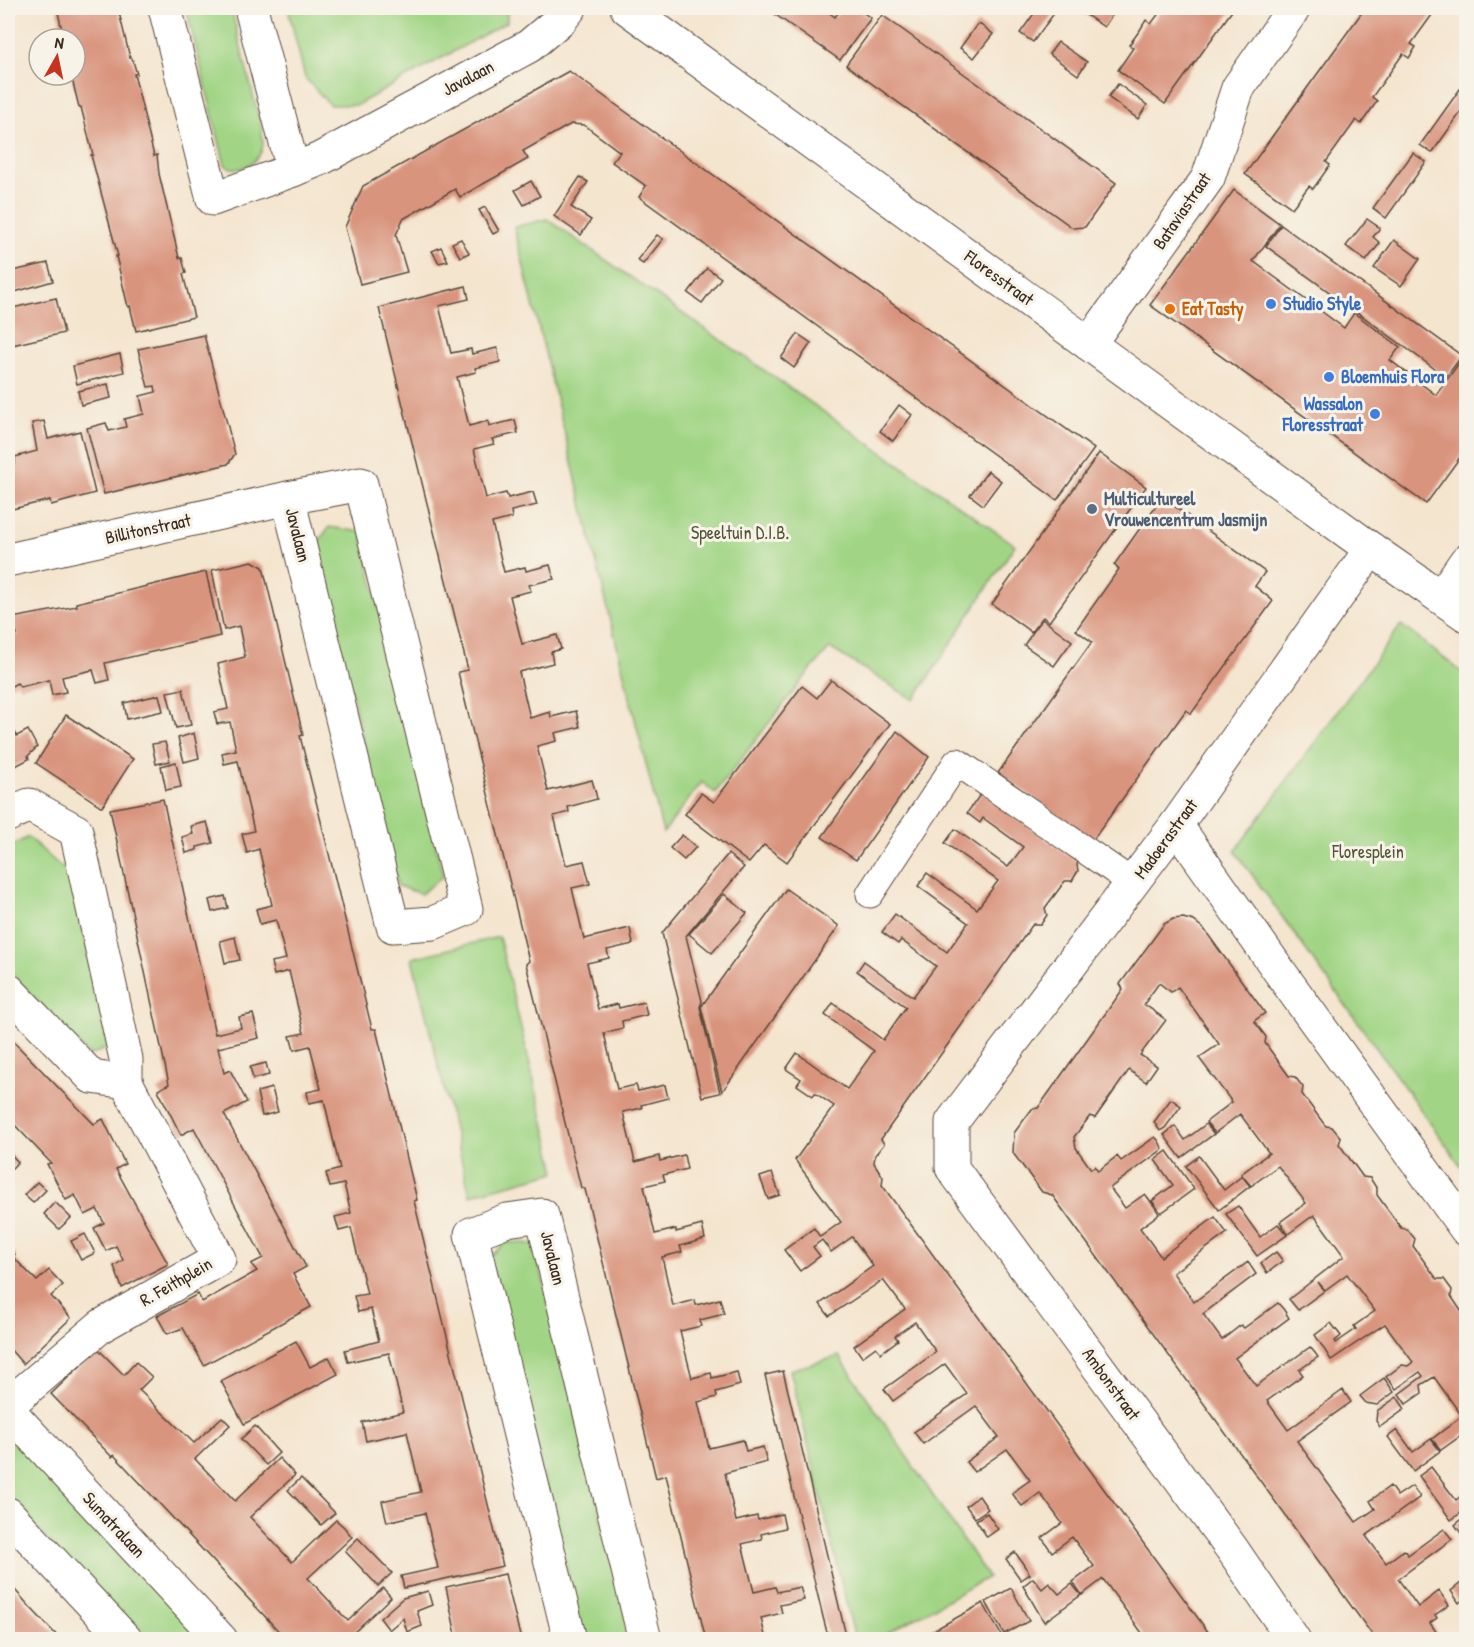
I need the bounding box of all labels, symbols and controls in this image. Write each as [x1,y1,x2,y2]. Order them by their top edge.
north arrow [27,27,87,87]
text: N [53,31,66,54]
street label: Javalaan [438,54,498,102]
street label: Bataviastraat [1147,167,1217,254]
street label: Floresstraat [959,243,1040,312]
place label: Studio Style [1283,291,1362,317]
place label: Eat Tasty [1182,296,1244,322]
marker: Studio Style [1264,297,1278,311]
marker: Eat Tasty [1163,302,1177,316]
place label: Bloemhuis Flora [1341,364,1445,389]
marker: Bloemhuis Flora [1322,370,1336,384]
place label: Wassalon Floresstraat [1282,391,1364,437]
marker: Wassalon Floresstraat [1368,407,1382,421]
place label: Multicultureel Vrouwencentrum Jasmijn [1104,486,1267,532]
marker: Multicultureel Vrouwencentrum Jasmijn [1085,502,1099,516]
street label: Javalaan [280,505,317,565]
street label: Billitonstraat [103,507,194,550]
park label: Speeltuin D.I.B. [691,520,789,545]
street label: Madoerastraat [1128,793,1204,884]
park label: Floresplein [1331,839,1404,864]
street label: Javalaan [535,1228,572,1288]
street label: R. Feithplein [135,1251,217,1312]
street label: Ambonstraat [1077,1342,1147,1426]
street label: Sumatralaan [77,1486,151,1563]

